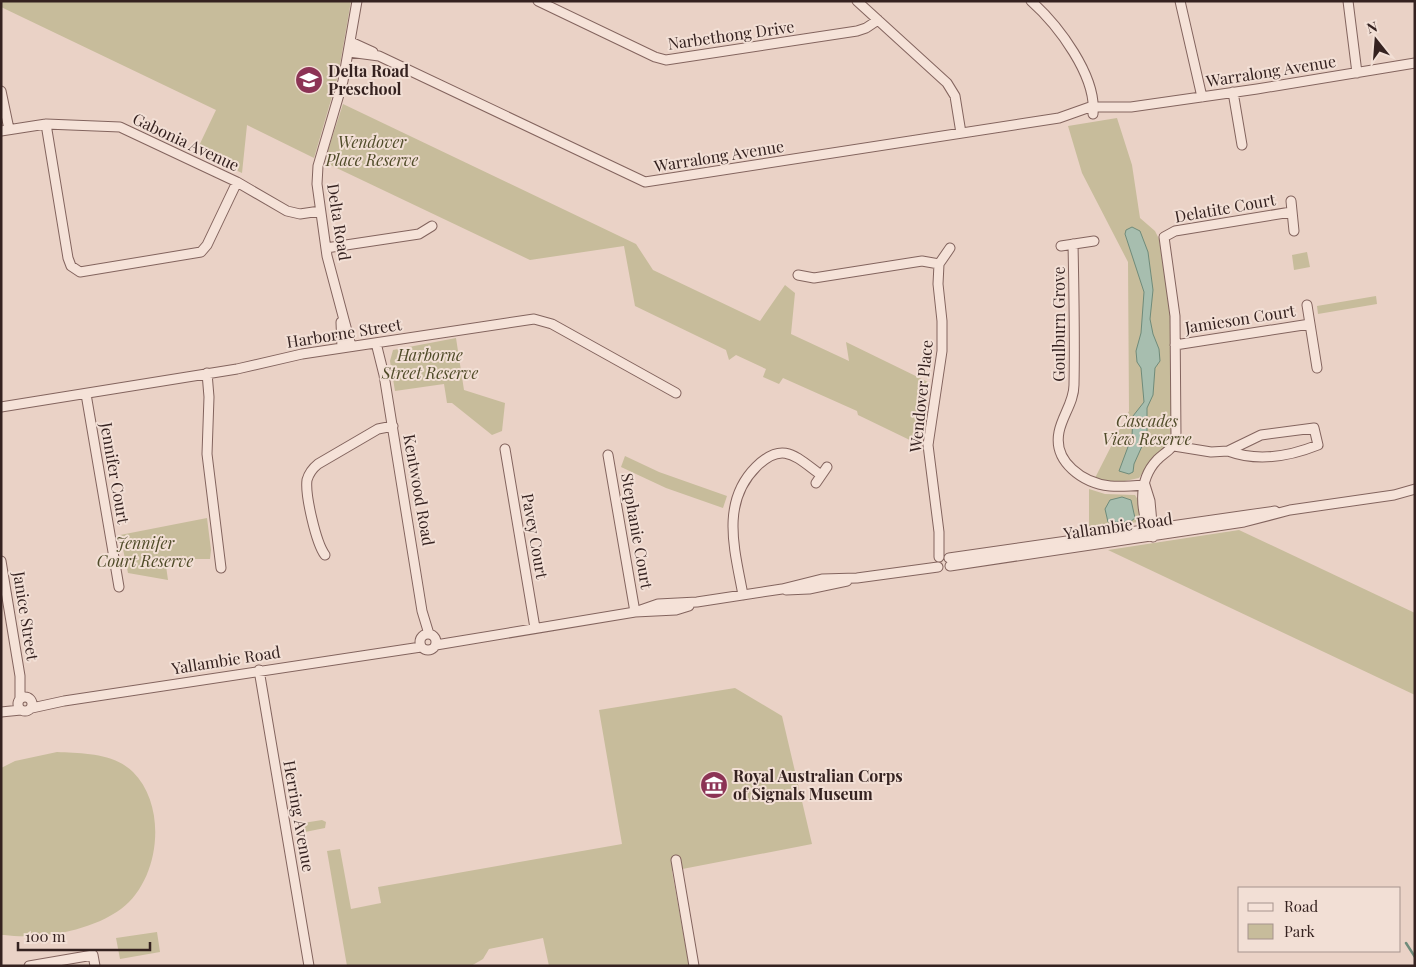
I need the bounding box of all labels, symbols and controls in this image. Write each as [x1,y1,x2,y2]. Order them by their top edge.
street label: Narbethong Drive [666,15,796,54]
north arrow [1351,15,1401,65]
text: N [1364,17,1380,38]
street label: Warralong Avenue [1204,50,1337,91]
place label: Delta Road Preschool [328,60,409,99]
school or university icon: Delta Road Preschool [294,65,324,95]
street label: Gabonia Avenue [130,108,243,175]
park label: Wendover Place Reserve [325,131,418,170]
street label: Warralong Avenue [652,135,785,176]
street label: Delta Road [323,182,356,262]
street label: Delatite Court [1173,188,1277,227]
street label: Goulburn Grove [1048,266,1069,382]
street label: Jamieson Court [1182,299,1297,338]
street label: Harborne Street [285,313,403,352]
street label: Wendover Place [904,339,937,454]
park label: Harborne Street Reserve [381,344,478,383]
park label: Cascades View Reserve [1102,410,1192,449]
street label: Jennifer Court [96,420,135,526]
street label: Kentwood Road [399,432,440,547]
street label: Stephanie Court [617,471,658,591]
street label: Pavey Court [518,492,553,581]
street label: Yallambie Road [1061,507,1174,544]
park label: Jennifer Court Reserve [97,532,193,571]
street label: Janice Street [9,569,44,662]
street label: Yallambie Road [169,641,282,679]
street label: Herring Avenue [279,758,320,873]
place label: Royal Australian Corps of Signals Museum [733,765,903,804]
museum icon: Royal Australian Corps of Signals Museum [699,770,729,800]
legend [1238,887,1401,952]
text: Road [1284,896,1318,916]
scale bar [18,920,150,952]
text: Park [1284,921,1316,941]
text: 100 m [25,926,66,946]

